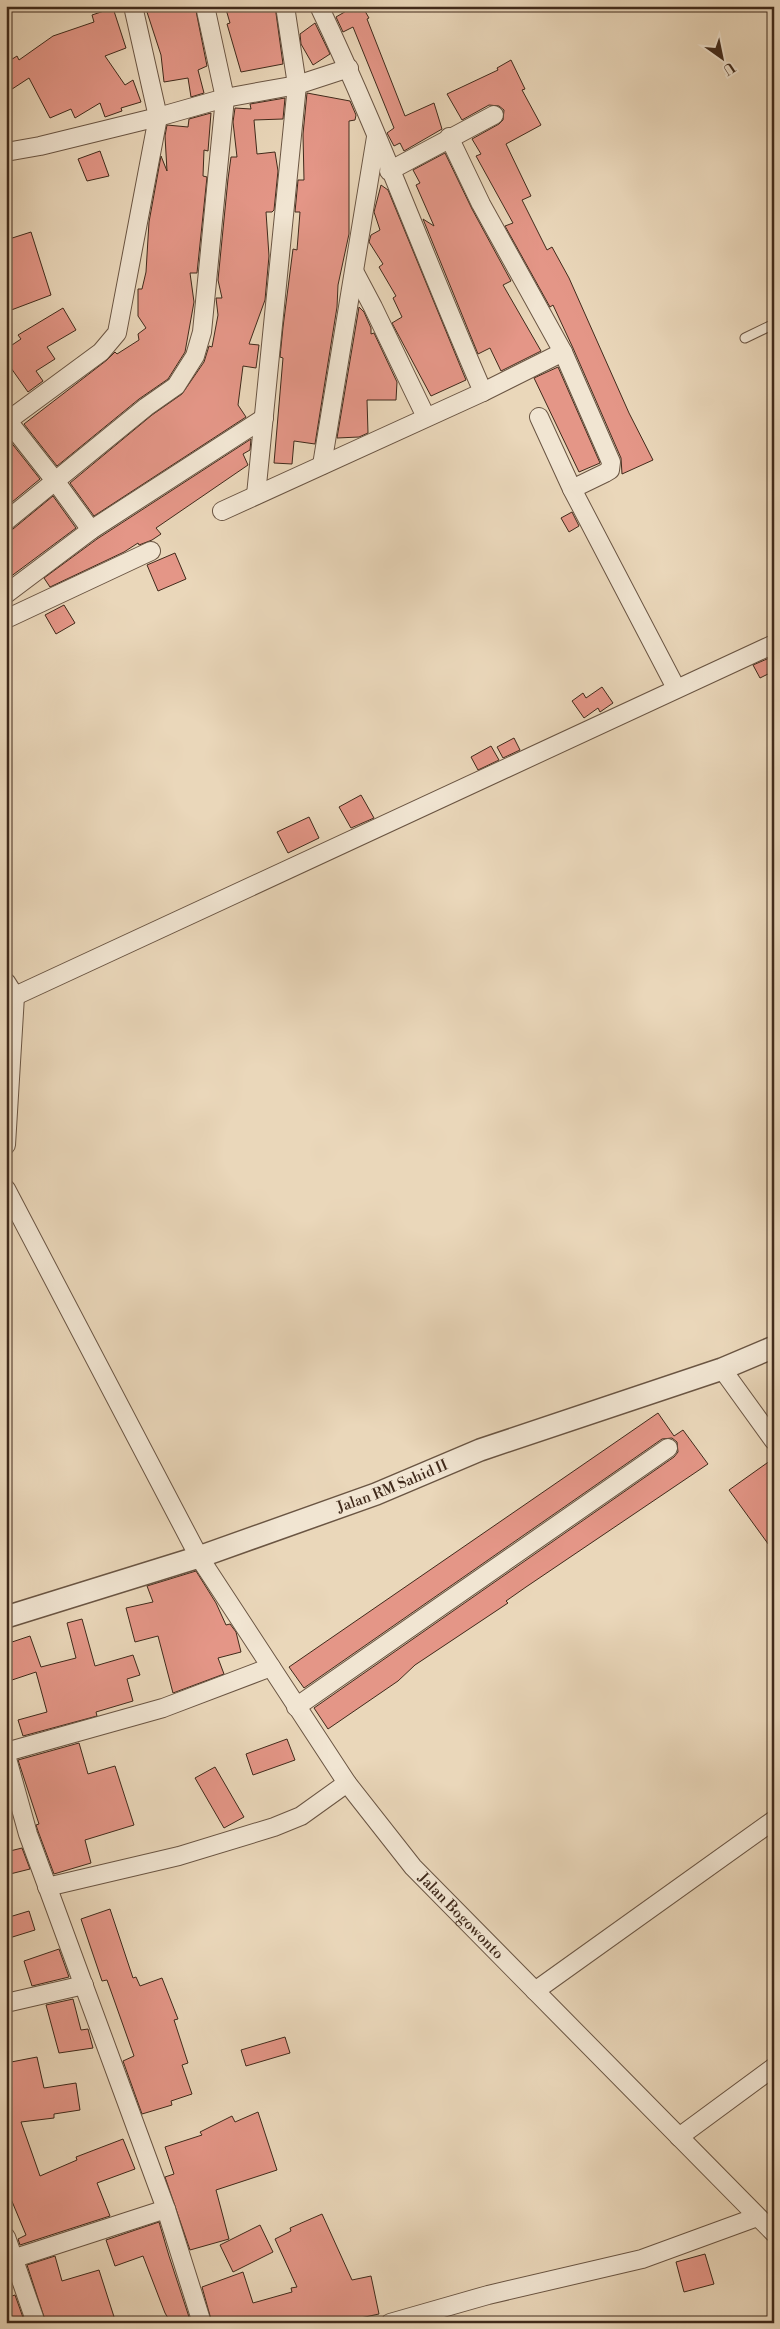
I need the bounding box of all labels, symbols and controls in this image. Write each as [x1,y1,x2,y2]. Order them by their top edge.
north arrow [698,32,748,82]
text: U [719,58,738,79]
street label: Jalan RM Sahid II [333,1455,451,1517]
street label: Jalan Bogowonto [414,1868,508,1963]

